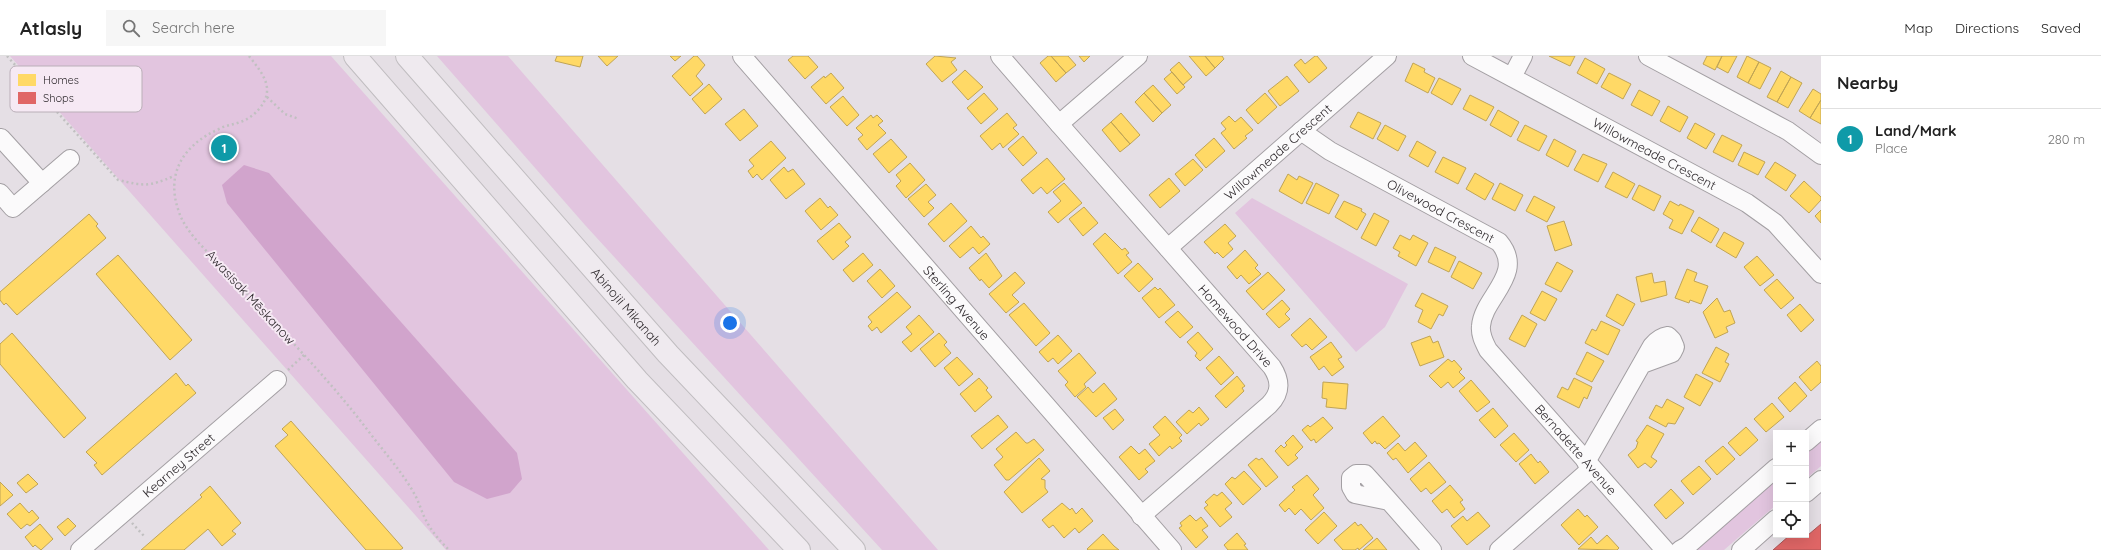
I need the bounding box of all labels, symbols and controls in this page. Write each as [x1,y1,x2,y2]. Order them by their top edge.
search box [106,10,386,46]
text: Atlasly [20,16,82,40]
icon: search [120,17,142,39]
text: Search here [152,18,235,37]
text: Map [1904,19,1933,37]
text: Directions [1955,19,2019,37]
text: Saved [2041,19,2081,37]
legend [10,66,142,112]
text: Nearby [1837,72,1898,93]
text: Homes [43,73,79,87]
text: Shops [43,91,74,105]
street label: Willowmeade Crescent [1221,100,1335,203]
street label: Willowmeade Crescent [1590,114,1719,193]
text: Land/Mark [1875,121,1956,140]
text: 1 [1847,131,1853,147]
text: 280 m [2048,131,2085,147]
pin: 1 [211,133,237,163]
text: Place [1875,140,1908,156]
street label: Olivewood Crescent [1384,175,1497,246]
street label: Awasisak Mēskanow [203,246,299,348]
street label: Sterling Avenue [920,262,993,343]
street label: Abinojii Mikanah [588,264,665,349]
street label: Homewood Drive [1195,281,1276,370]
your location [720,313,740,333]
street label: Bernadette Avenue [1532,401,1620,498]
street label: Kearney Street [139,430,218,501]
map controls [1773,430,1809,538]
button: + [1773,430,1809,466]
button: − [1773,466,1809,502]
button: locate [1773,502,1809,538]

